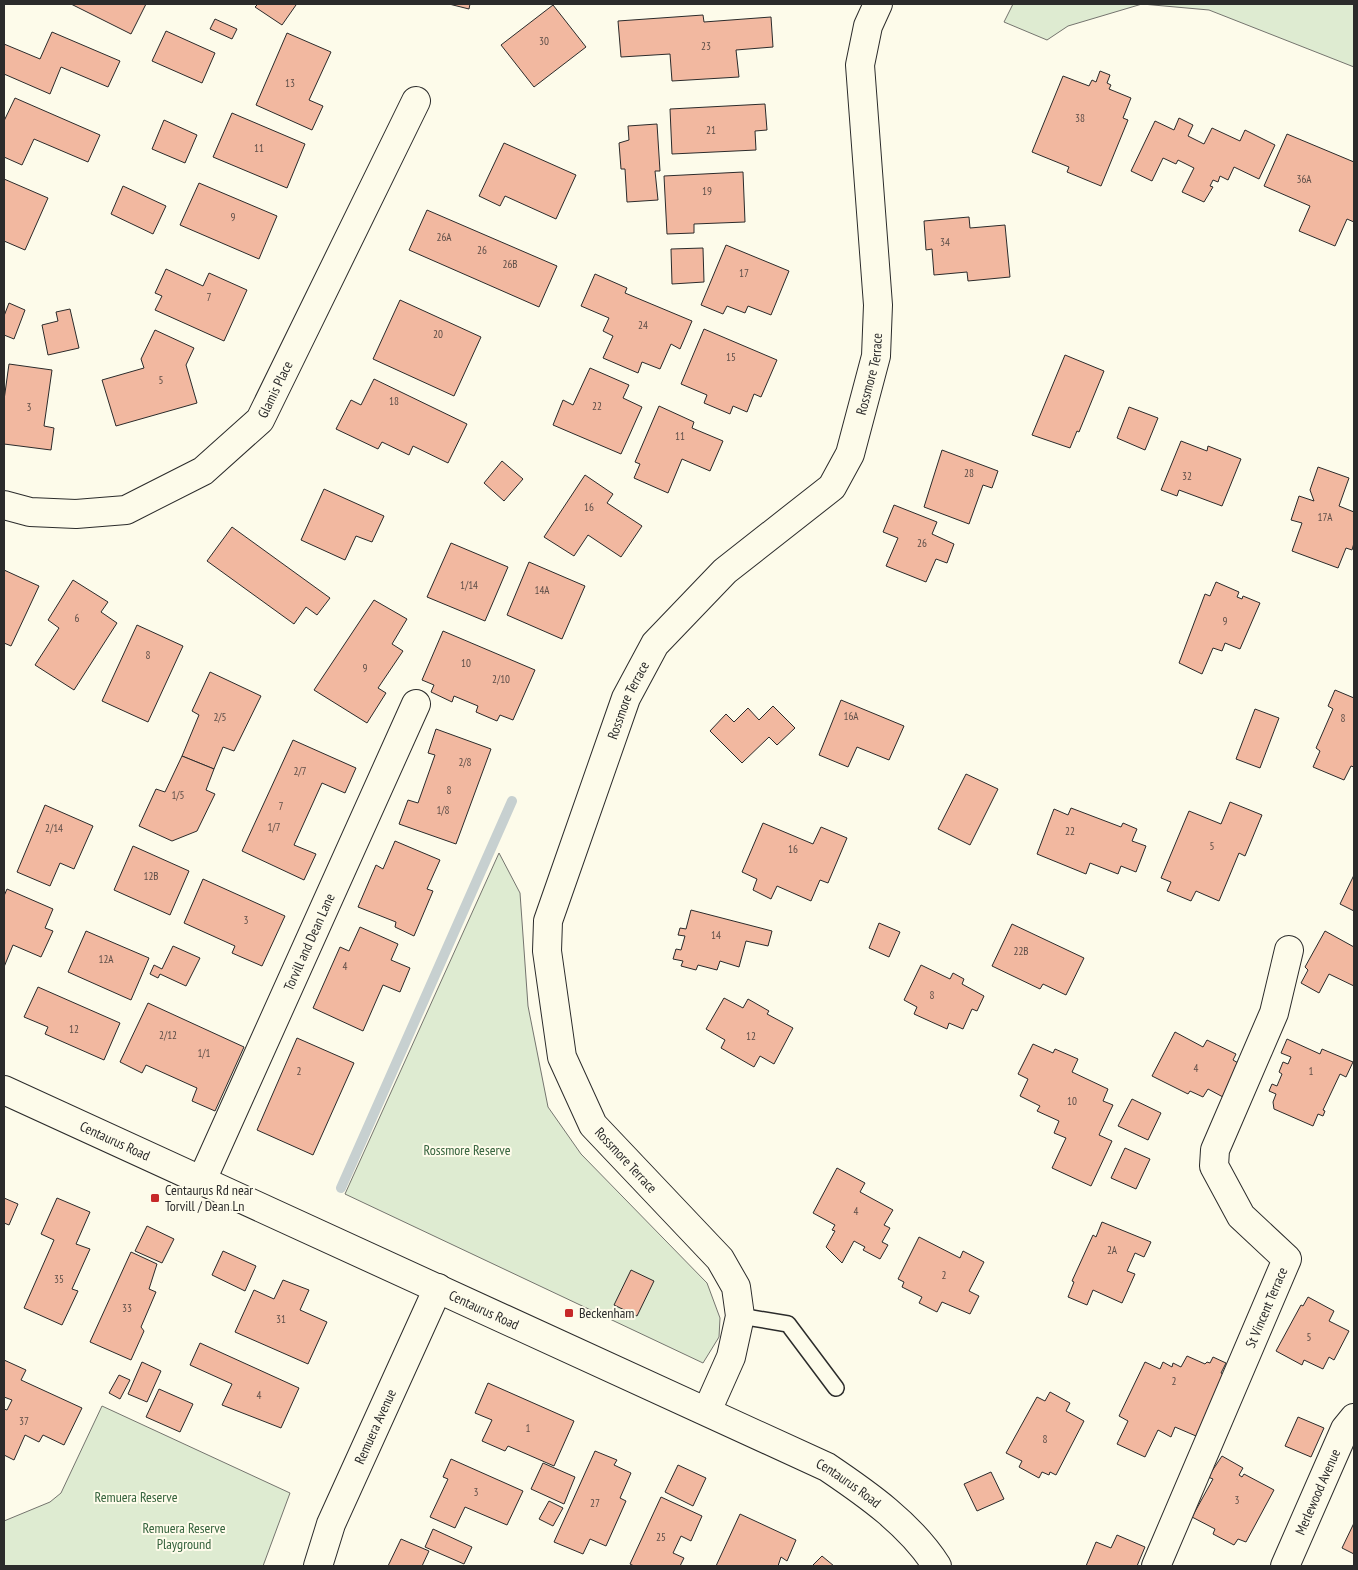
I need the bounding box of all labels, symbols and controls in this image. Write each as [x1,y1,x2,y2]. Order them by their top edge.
house number: 30 [539,34,549,48]
house number: 23 [701,39,711,53]
house number: 13 [285,76,295,90]
house number: 38 [1075,111,1085,125]
house number: 21 [706,123,716,137]
house number: 11 [254,141,264,155]
house number: 36A [1296,172,1312,186]
house number: 19 [702,184,712,198]
house number: 9 [231,210,236,224]
house number: 26A [436,230,452,244]
house number: 34 [940,235,950,249]
house number: 26 [477,243,487,257]
house number: 26B [502,257,518,271]
house number: 17 [739,266,749,280]
house number: 7 [207,290,212,304]
house number: 24 [638,318,648,332]
house number: 20 [433,327,443,341]
street label: Rossmore Terrace [852,332,886,417]
house number: 15 [726,350,736,364]
street label: Glamis Place [253,358,297,421]
house number: 5 [159,373,164,387]
house number: 18 [389,394,399,408]
house number: 22 [592,399,602,413]
house number: 3 [27,400,32,414]
house number: 11 [675,429,685,443]
house number: 28 [964,466,974,480]
house number: 32 [1182,469,1192,483]
house number: 16 [584,500,594,514]
house number: 17A [1318,510,1333,524]
house number: 26 [917,536,927,550]
house number: 1/14 [460,578,478,592]
house number: 14A [534,583,550,597]
house number: 6 [75,611,80,625]
house number: 9 [1223,614,1228,628]
house number: 8 [146,648,151,662]
house number: 10 [461,656,471,670]
street label: Rossmore Terrace [603,658,653,742]
house number: 9 [363,661,368,675]
house number: 2/10 [492,672,510,686]
house number: 16A [843,709,859,723]
house number: 2/5 [213,710,227,724]
house number: 8 [1341,711,1346,725]
house number: 2/8 [458,755,472,769]
house number: 2/7 [293,764,307,778]
house number: 8 [447,783,452,797]
house number: 1/5 [171,788,185,802]
house number: 7 [279,799,284,813]
house number: 1/8 [436,803,450,817]
house number: 1/7 [267,820,281,834]
house number: 2/14 [45,821,63,835]
house number: 22 [1065,824,1075,838]
house number: 5 [1210,839,1215,853]
house number: 16 [788,842,798,856]
house number: 12B [143,869,159,883]
street label: Torvill and Dean Lane [279,890,339,993]
house number: 3 [244,913,249,927]
house number: 14 [711,928,721,942]
house number: 22B [1013,944,1029,958]
house number: 12A [98,952,114,966]
house number: 4 [343,959,348,973]
house number: 8 [930,988,935,1002]
house number: 12 [69,1022,79,1036]
house number: 2/12 [159,1028,177,1042]
house number: 12 [746,1029,756,1043]
house number: 1/1 [197,1046,211,1060]
house number: 4 [1194,1061,1199,1075]
house number: 2 [297,1064,302,1078]
house number: 1 [1309,1064,1314,1078]
house number: 10 [1067,1094,1077,1108]
street label: Centaurus Road [77,1117,153,1165]
street label: Rossmore Terrace [591,1123,661,1197]
park label: Rossmore Reserve [424,1141,511,1159]
place label: Centaurus Rd near Torvill / Dean Ln [165,1181,253,1215]
marker: Centaurus Rd near Torvill / Dean Ln [149,1192,161,1204]
house number: 4 [854,1204,859,1218]
house number: 2A [1107,1243,1118,1257]
street label: St Vincent Terrace [1241,1264,1291,1351]
house number: 2 [942,1268,947,1282]
house number: 35 [54,1272,64,1286]
street label: Centaurus Road [446,1286,522,1334]
house number: 33 [122,1301,132,1315]
place label: Beckenham [579,1304,634,1322]
marker: Beckenham [563,1307,575,1319]
house number: 31 [276,1312,286,1326]
house number: 5 [1307,1330,1312,1344]
house number: 2 [1172,1374,1177,1388]
street label: Remuera Avenue [350,1386,400,1467]
house number: 4 [257,1388,262,1402]
house number: 37 [19,1414,29,1428]
house number: 1 [526,1421,531,1435]
house number: 8 [1043,1432,1048,1446]
street label: Merlewood Avenue [1291,1446,1344,1538]
street label: Centaurus Road [813,1454,885,1512]
house number: 3 [474,1485,479,1499]
park label: Remuera Reserve [95,1488,178,1506]
house number: 3 [1235,1493,1240,1507]
house number: 27 [590,1496,600,1510]
park label: Remuera Reserve Playground [143,1519,226,1553]
house number: 25 [656,1530,666,1544]

